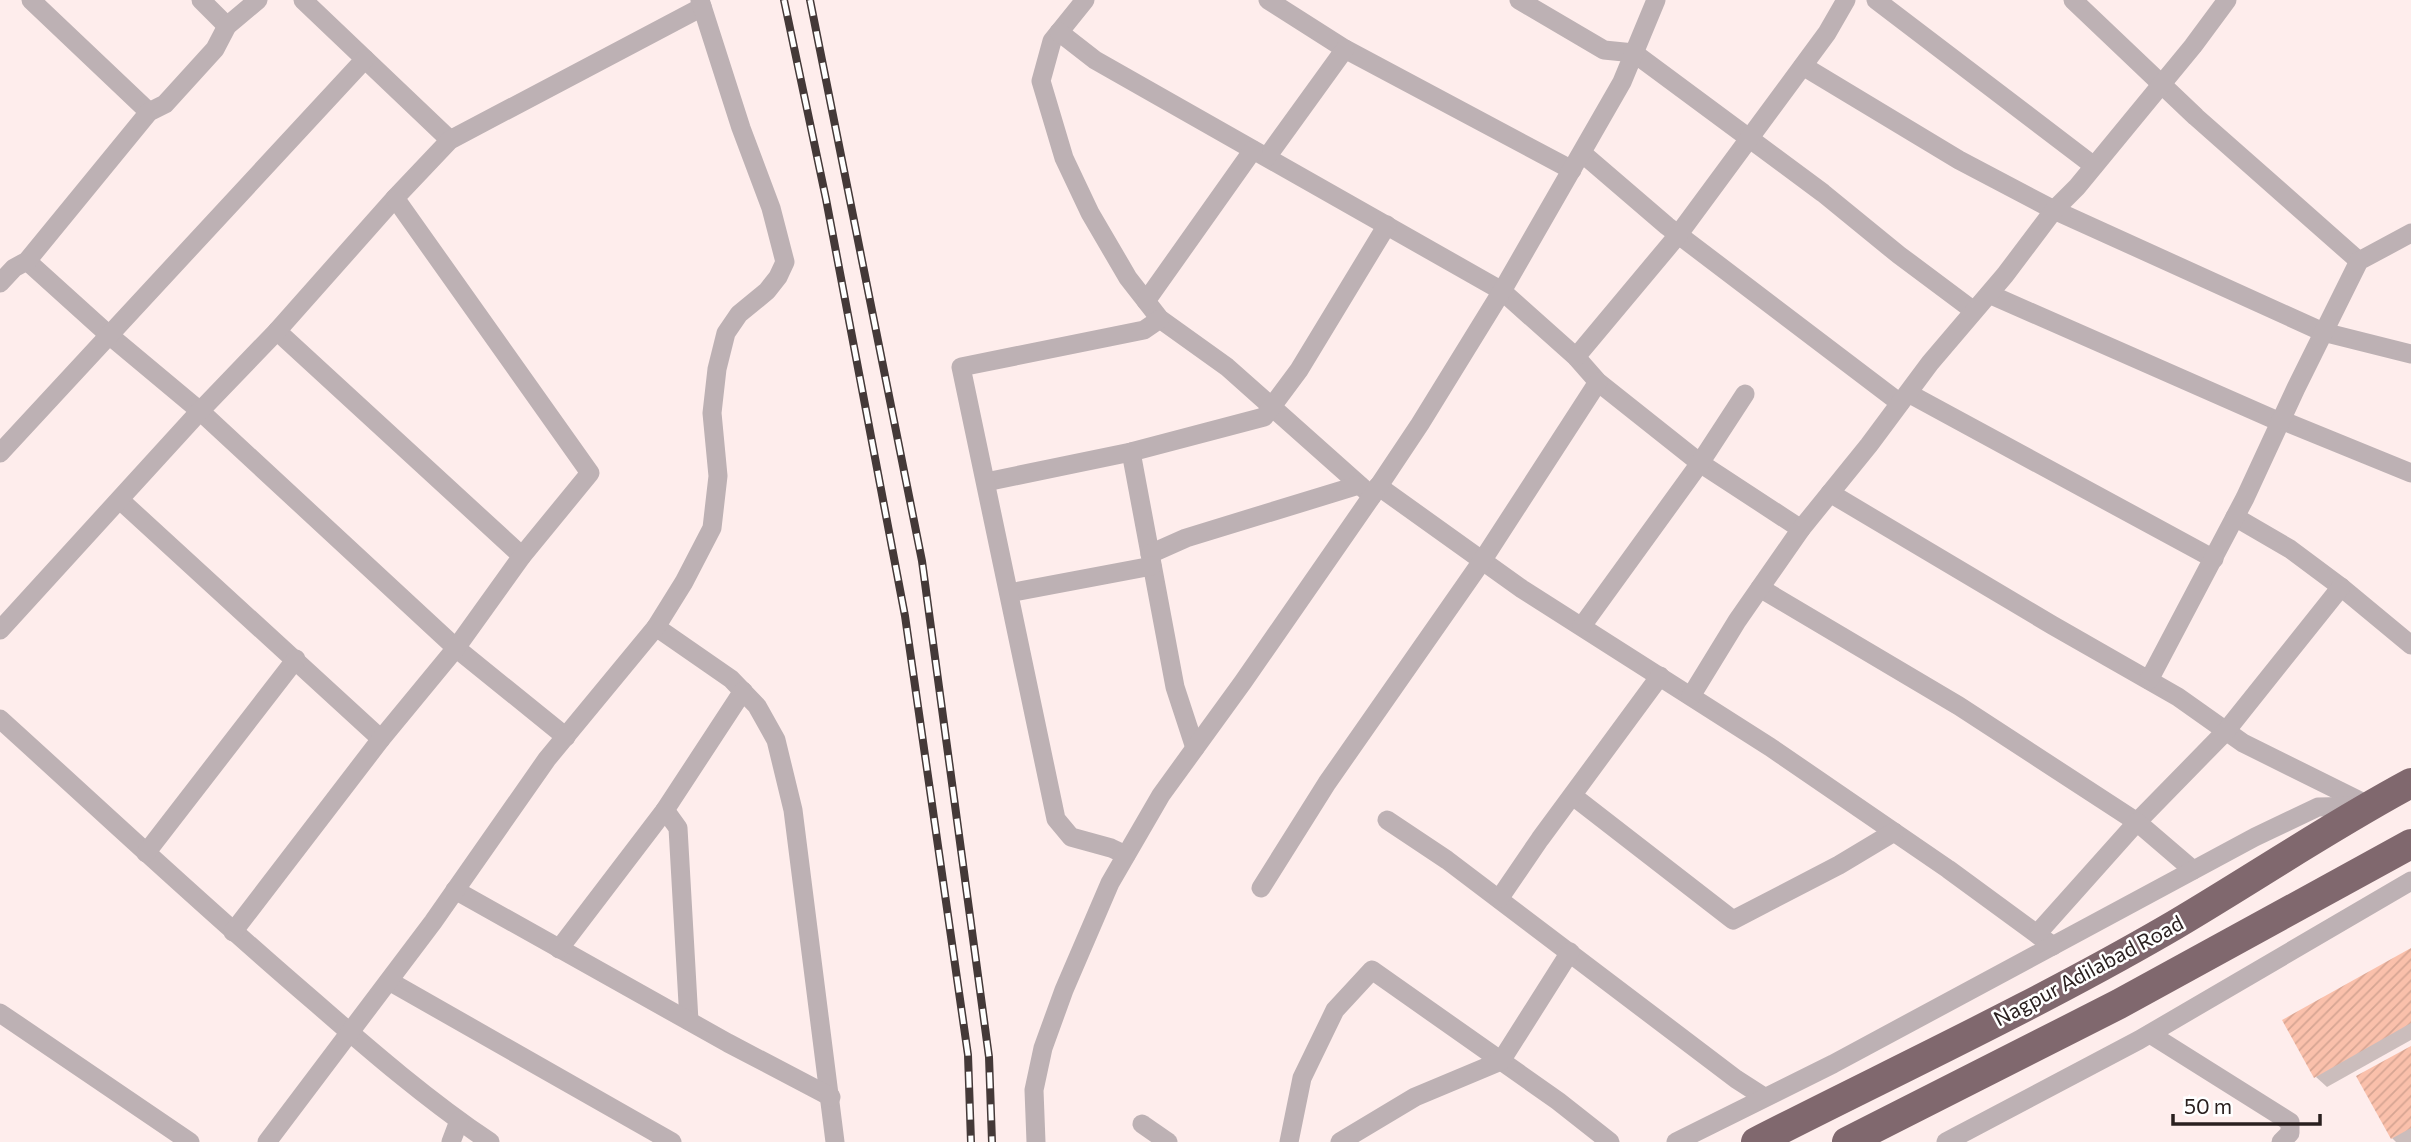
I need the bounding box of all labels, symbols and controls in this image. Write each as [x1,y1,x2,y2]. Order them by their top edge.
street label: Nagpur Adilabad Road [1989,909,2187,1031]
scale bar [2173,1082,2320,1126]
text: 50 m [2184,1093,2232,1118]

